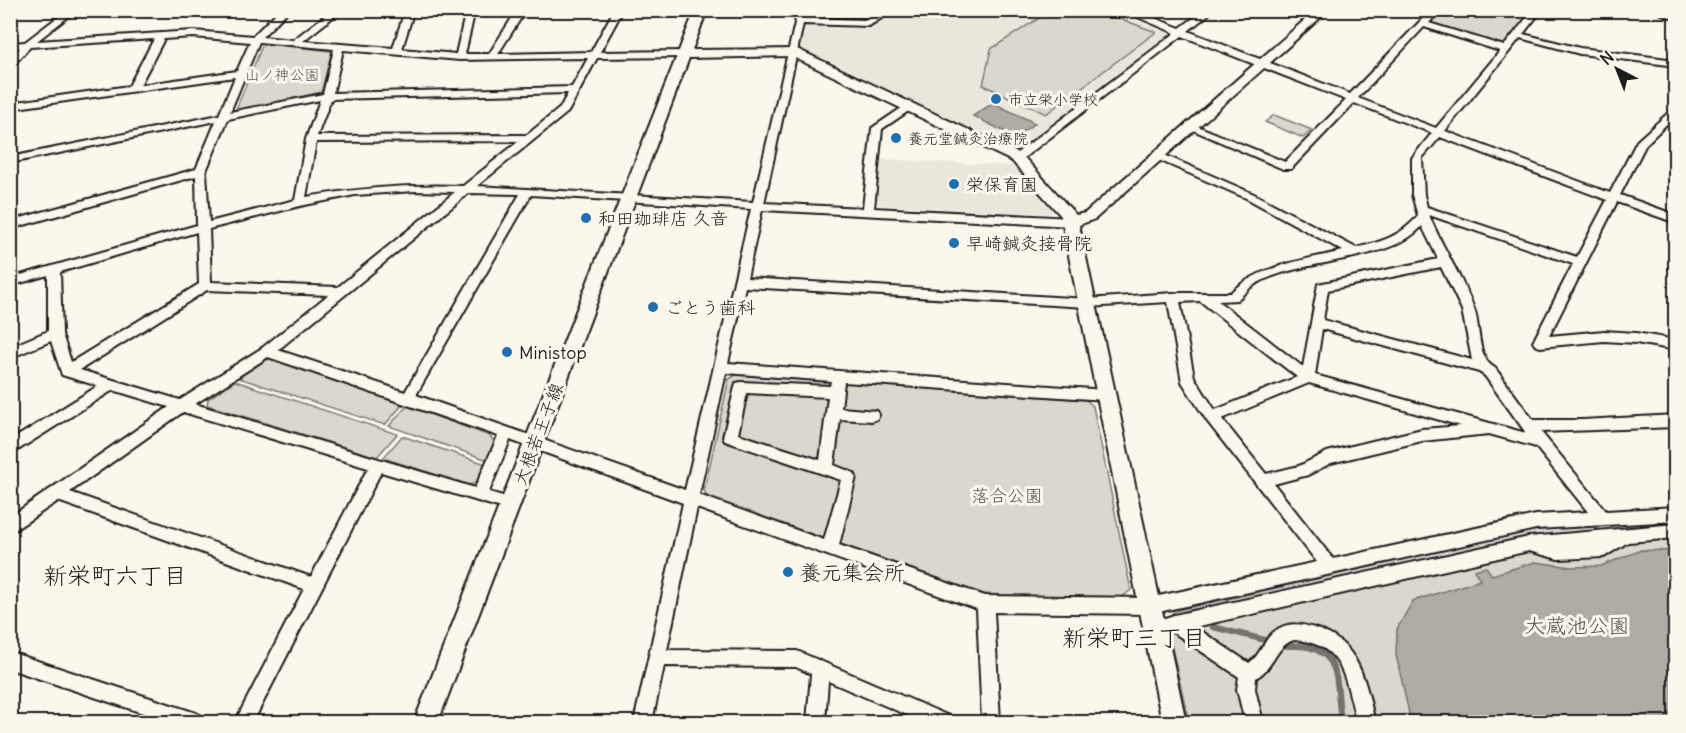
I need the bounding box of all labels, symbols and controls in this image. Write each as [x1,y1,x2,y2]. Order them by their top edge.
north arrow [1587,39,1647,99]
text: N [1596,47,1618,69]
park label: 山ノ神公園 [244,65,320,84]
place label: 市立栄小学校 [1008,90,1098,109]
marker: 市立栄小学校 [989,92,1003,106]
place label: 養元堂鍼灸治療院 [908,129,1028,148]
marker: 養元堂鍼灸治療院 [889,131,903,145]
place label: 栄保育園 [966,173,1038,196]
marker: 栄保育園 [947,177,961,191]
place label: 和田珈琲店 久音 [598,207,728,230]
marker: 和田珈琲店 久音 [579,211,593,225]
place label: 早崎鍼灸接骨院 [966,232,1092,255]
marker: 早崎鍼灸接骨院 [947,236,961,250]
place label: ごとう歯科 [665,296,755,319]
marker: ごとう歯科 [646,300,660,314]
place label: Ministop [519,341,587,364]
marker: Ministop [500,345,514,359]
street label: 大根若王子線 [508,379,568,489]
park label: 落合公園 [971,484,1043,507]
place label: 養元集会所 [800,559,905,586]
district label: 新栄町六丁目 [43,560,187,590]
marker: 養元集会所 [781,565,795,579]
park label: 大蔵池公園 [1525,612,1630,639]
district label: 新栄町三丁目 [1062,622,1206,652]

